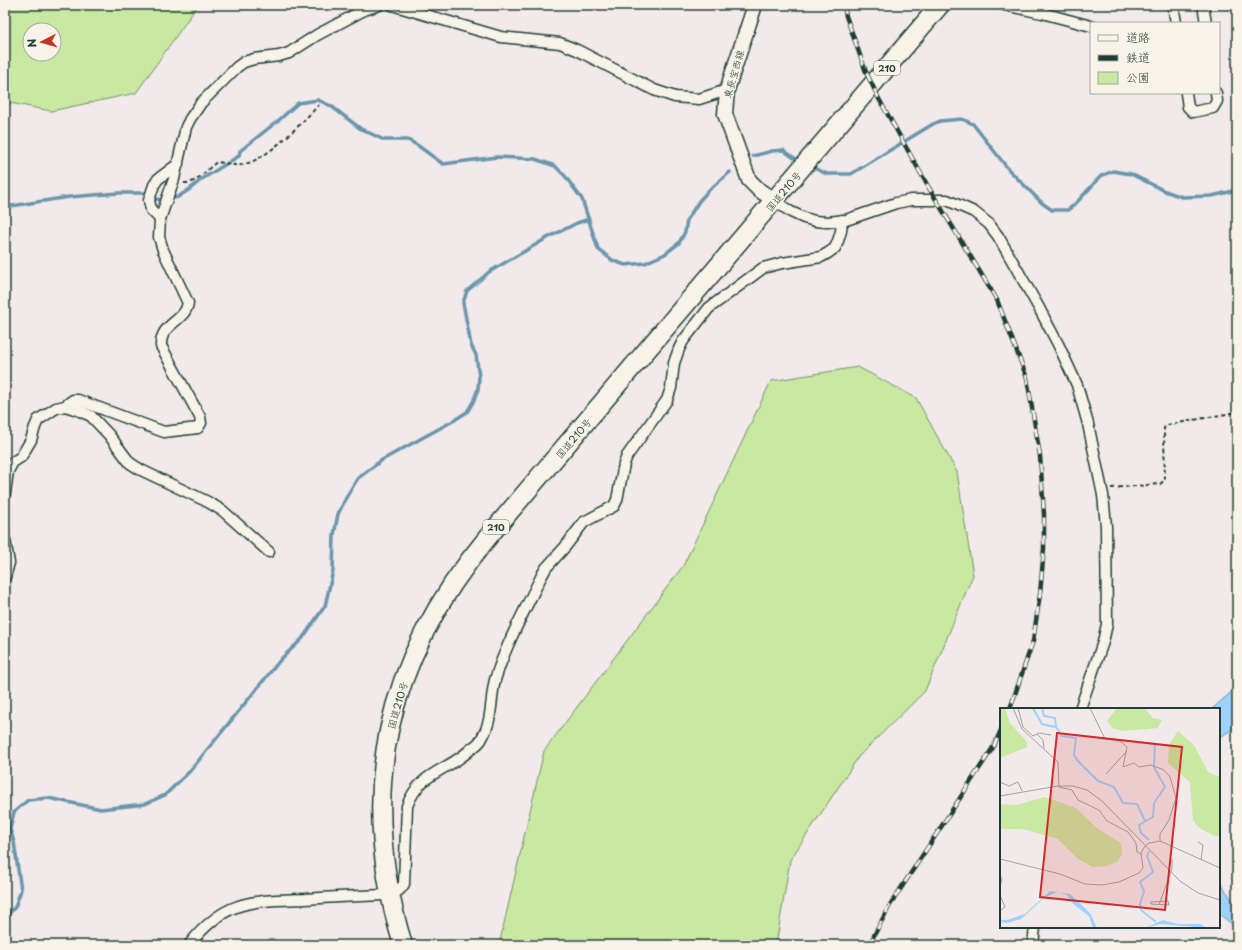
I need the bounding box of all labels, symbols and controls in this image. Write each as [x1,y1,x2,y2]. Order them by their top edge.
north arrow [22,22,62,62]
legend [1090,22,1220,94]
text: 道路 [1126,28,1150,46]
text: N [23,38,40,48]
street label: 東長宝西線 [719,48,747,100]
text: 鉄道 [1126,48,1150,66]
road number: 210 [874,61,900,75]
text: 公園 [1126,68,1150,86]
street label: 国道210号 [762,167,804,215]
street label: 国道210号 [552,414,594,462]
road number: 210 [483,520,509,534]
street label: 国道210号 [383,679,411,731]
inset map [1000,708,1220,928]

